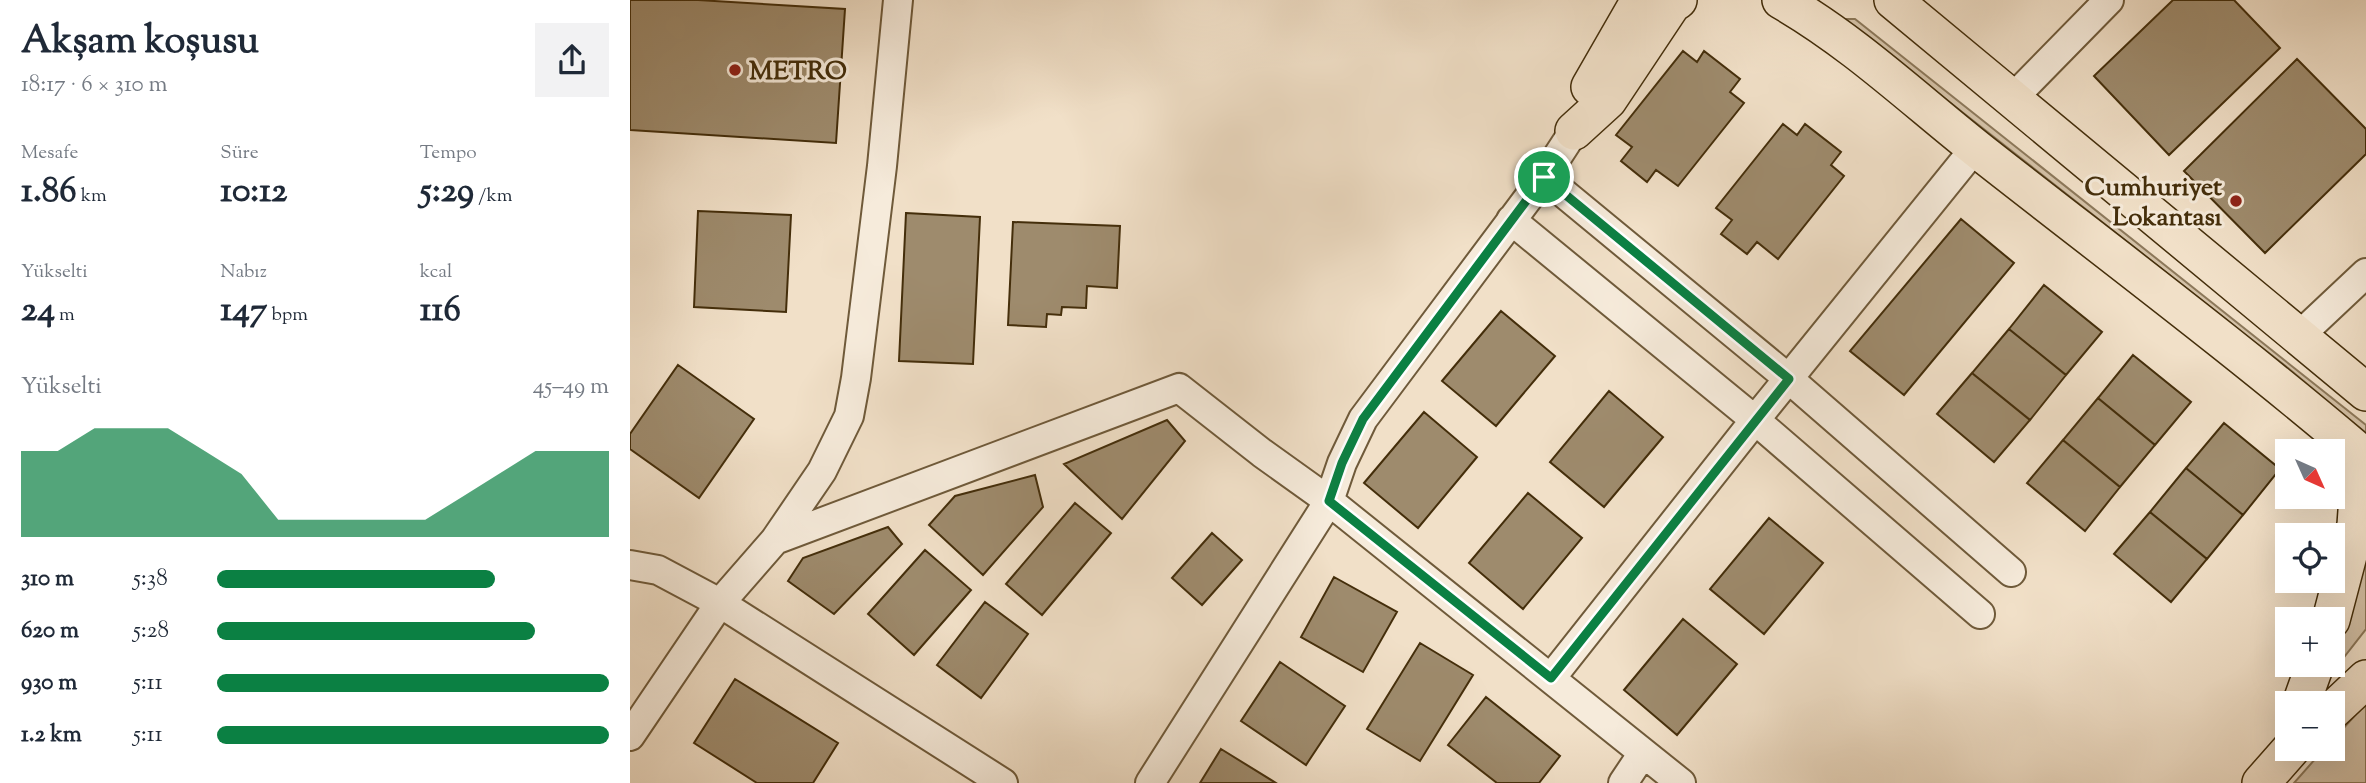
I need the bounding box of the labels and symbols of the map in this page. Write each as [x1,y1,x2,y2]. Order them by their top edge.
place label: METRO [749,54,847,91]
marker: METRO [727,62,743,78]
pin [1514,147,1574,207]
place label: Cumhuriyet Lokantası [2085,170,2223,237]
marker: Cumhuriyet Lokantası [2228,193,2244,209]
north arrow [2275,439,2345,509]

